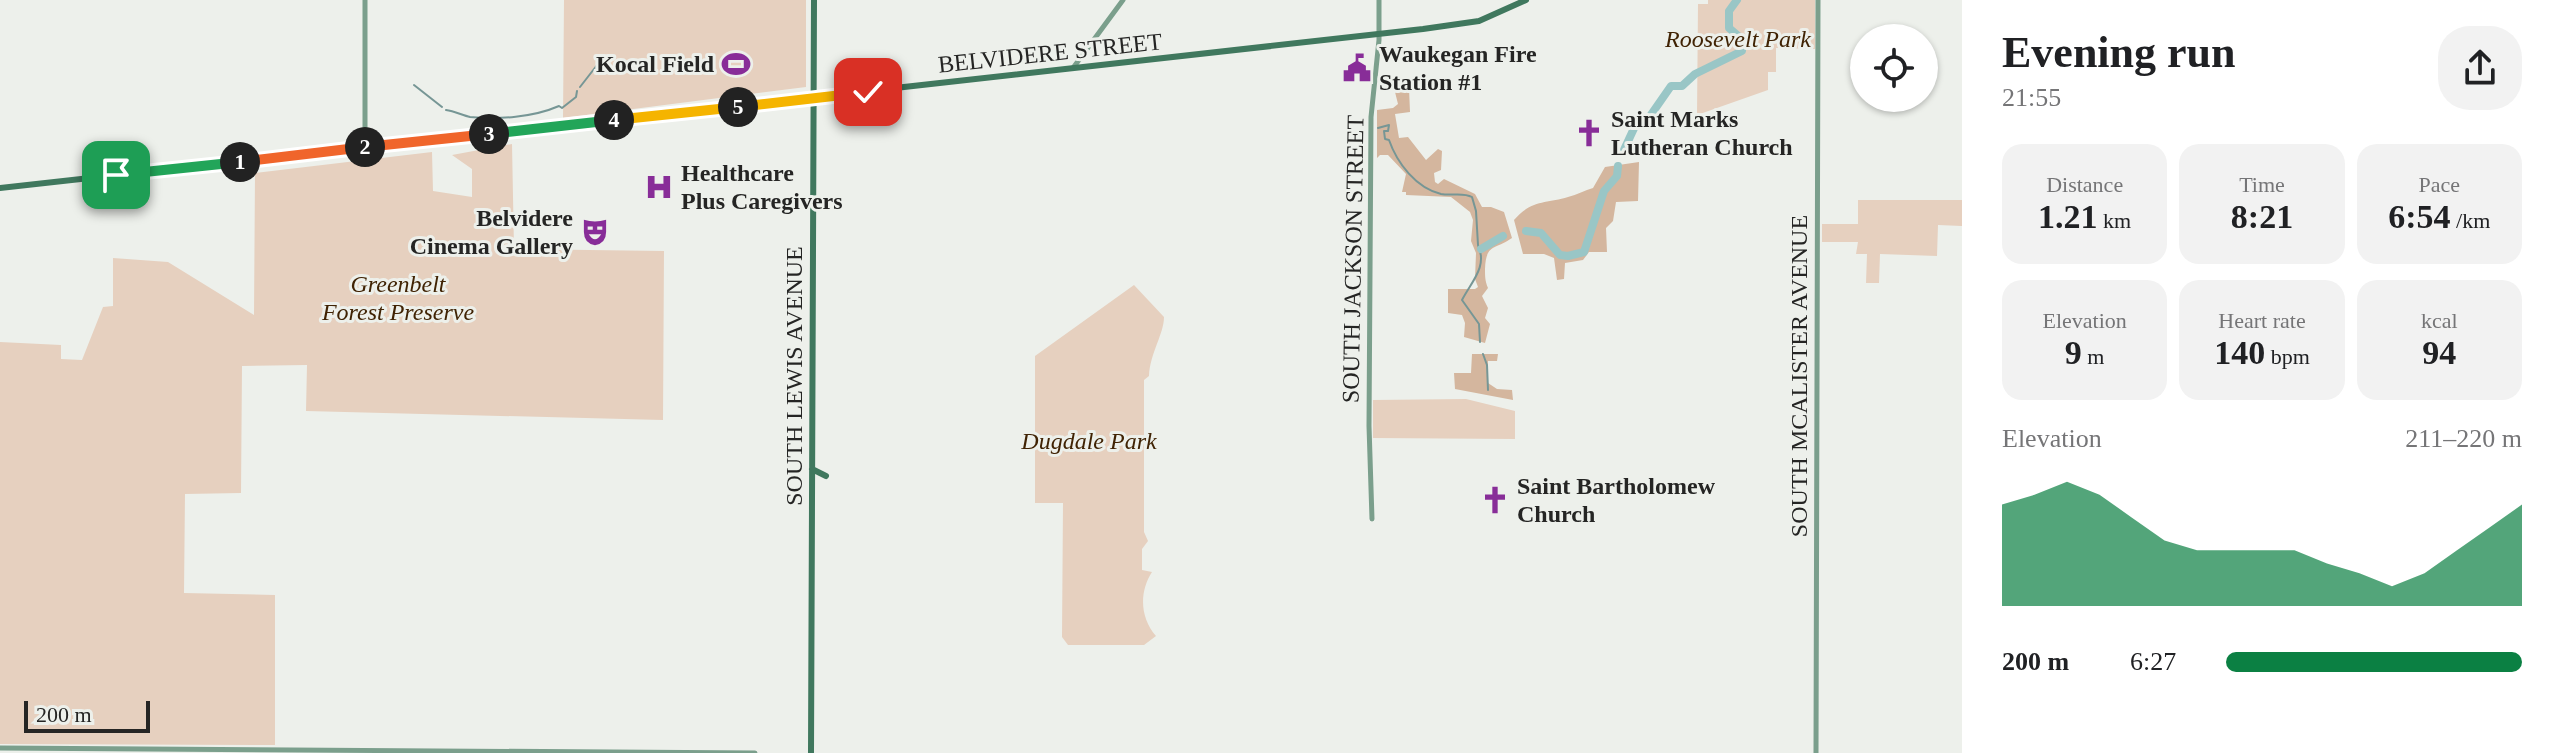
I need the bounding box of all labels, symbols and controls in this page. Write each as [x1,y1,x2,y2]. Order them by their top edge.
map controls [1850,24,1938,112]
button: locate [1850,24,1938,112]
park label: Roosevelt Park [1664,26,1811,52]
button: share [2438,26,2522,110]
street label: BELVIDERE STREET [937,28,1164,78]
text: Evening run [2002,28,2236,77]
place label: Waukegan Fire Station #1 [1379,41,1537,95]
sports icon: Kocal Field [721,49,751,79]
place label: Kocal Field [596,51,715,77]
public building icon: Waukegan Fire Station #1 [1342,53,1372,83]
pin [834,58,902,126]
icon: check [846,70,890,114]
text: 21:55 [2002,83,2061,112]
pin: 5 [718,87,758,127]
text: 5 [733,94,744,119]
pin: 4 [594,100,634,140]
place label: Saint Marks Lutheran Church [1611,106,1793,160]
text: 4 [609,107,620,132]
pin: 3 [469,114,509,154]
street label: SOUTH JACKSON STREET [1337,114,1369,403]
church icon: Saint Marks Lutheran Church [1574,118,1604,148]
text: 3 [484,121,495,146]
pin: 2 [345,127,385,167]
text: 2 [360,134,371,159]
pin [82,141,150,209]
pin: 1 [220,142,260,182]
text: 1 [235,149,246,174]
icon: arrive [94,153,138,197]
place label: Healthcare Plus Caregivers [681,160,843,214]
hospital icon: Healthcare Plus Caregivers [644,172,674,202]
text: Distance [2046,172,2123,197]
text: Time [2239,172,2285,197]
text: Pace [2419,172,2460,197]
text: 1.21 [2038,198,2098,235]
text: 8:21 [2231,198,2293,235]
text: 6:54 [2388,198,2451,235]
place label: Belvidere Cinema Gallery [410,205,573,259]
text: km [2098,208,2131,233]
text: /km [2451,208,2490,233]
street label: SOUTH MCALISTER AVENUE [1786,215,1812,537]
theatre icon: Belvidere Cinema Gallery [580,217,610,247]
street label: SOUTH LEWIS AVENUE [781,246,807,506]
park label: Greenbelt Forest Preserve [321,271,474,325]
text: Elevation [2043,308,2127,333]
text: Heart rate [2218,308,2306,333]
text: kcal [2421,308,2458,333]
text: 9 [2065,334,2082,371]
text: 140 [2214,334,2265,371]
text: 94 [2422,334,2456,371]
text: m [2082,344,2104,369]
text: bpm [2265,344,2310,369]
text: Elevation [2002,424,2102,453]
text: 211–220 m [2405,424,2522,453]
park label: Dugdale Park [1020,428,1157,454]
place label: Saint Bartholomew Church [1517,473,1716,527]
church icon: Saint Bartholomew Church [1480,485,1510,515]
text: 200 m [2002,647,2069,676]
text: 6:27 [2130,647,2176,676]
scale bar [24,697,150,733]
text: 200 m [36,702,92,727]

